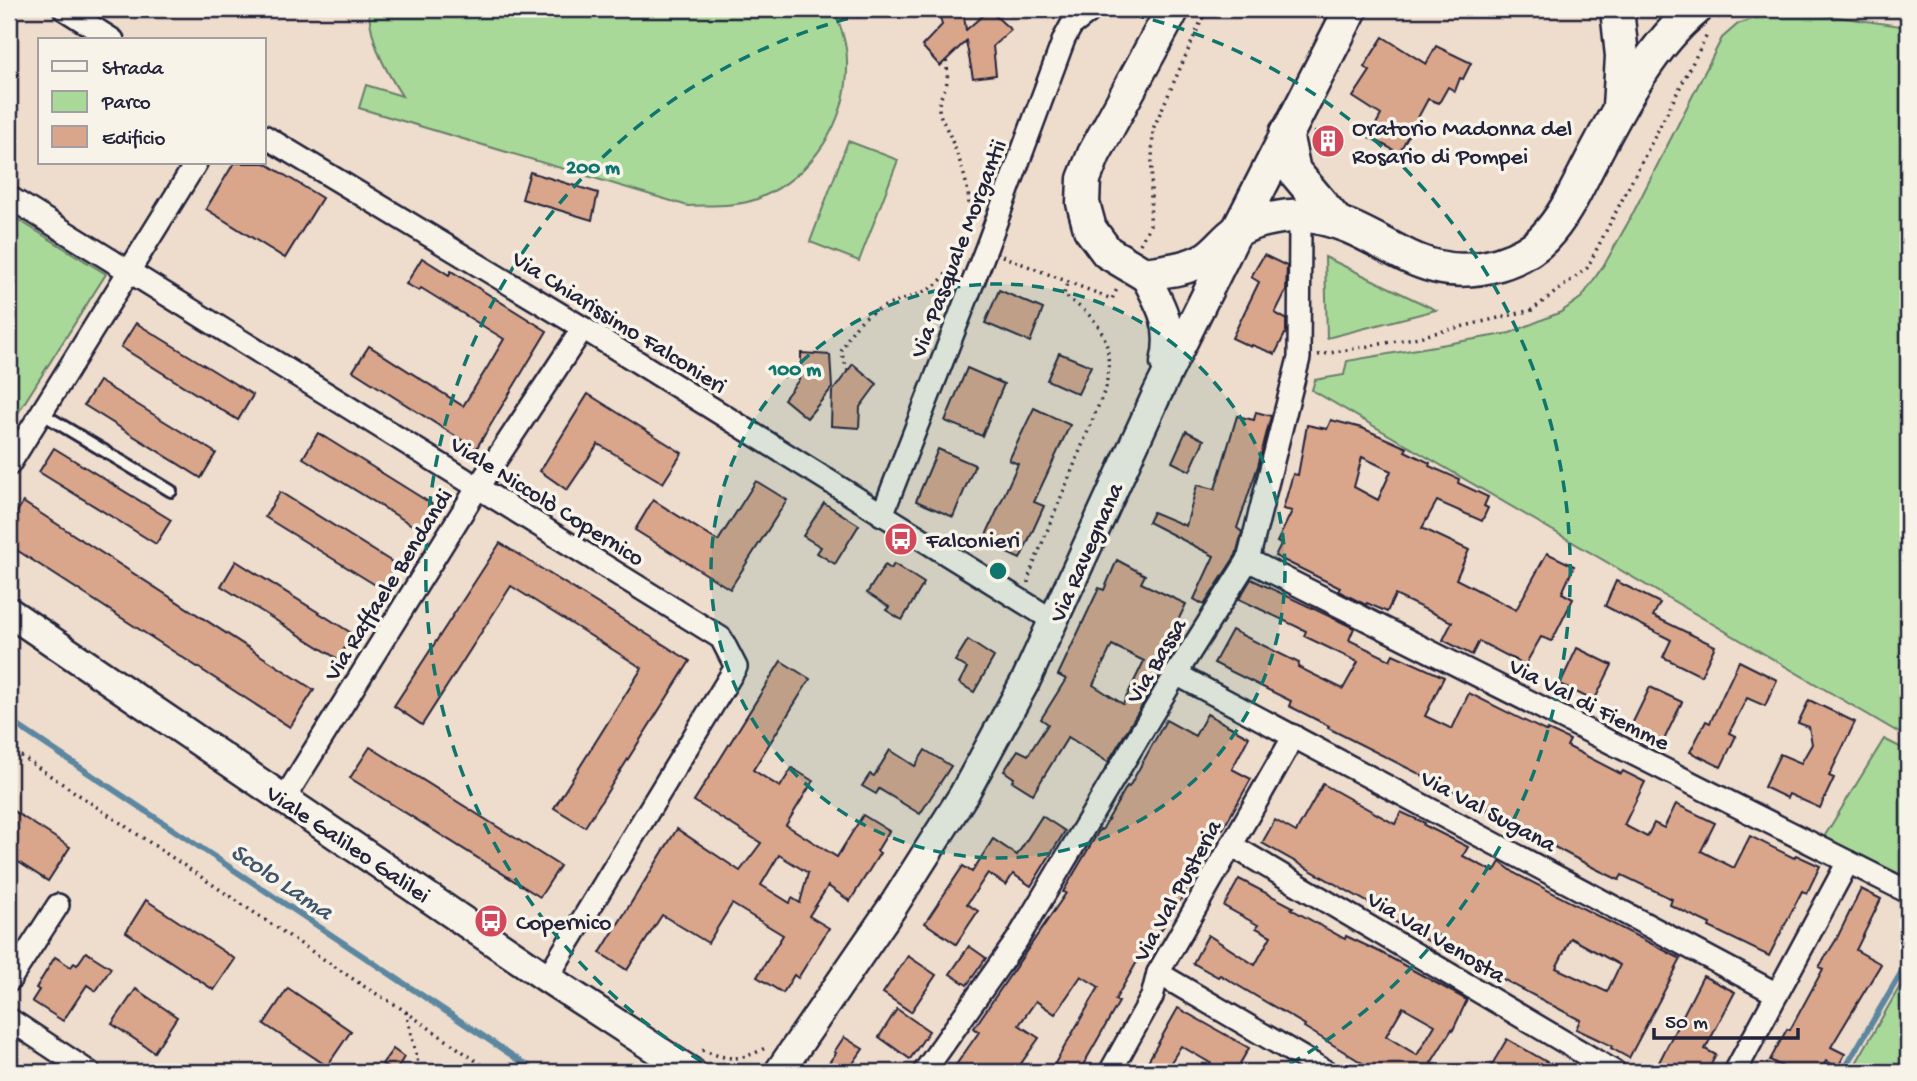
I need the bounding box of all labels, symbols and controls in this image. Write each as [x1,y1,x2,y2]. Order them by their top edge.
legend [38,38,266,164]
text: Strada [102,58,165,83]
text: Parco [101,92,151,117]
place label: Oratorio Madonna del Rosario di Pompei [1352,116,1572,173]
building icon: Oratorio Madonna del Rosario di Pompei [1309,122,1347,160]
text: Edificio [102,128,166,153]
street label: Via Pasquale Morgantii [905,136,1015,363]
text: 200 m [566,157,620,182]
street label: Via Chiarissimo Falconieri [504,245,731,402]
text: 100 m [768,359,821,384]
street label: Viale Niccolò Copernico [443,431,649,575]
street label: Via Ravegnana [1044,479,1132,629]
street label: Via Raffaele Bendandi [318,484,461,688]
bus stop icon: Falconieri [882,520,920,558]
place label: Falconieri [925,528,1020,557]
centre of rings [986,559,1010,583]
street label: Via Bassa [1121,613,1195,710]
street label: Via Val di Fiemme [1502,653,1674,759]
street label: Via Val Sugana [1414,765,1561,861]
street label: Viale Galileo Galilei [259,780,435,912]
street label: Via Val Pusteria [1128,815,1230,969]
water label: Scolo Lama [223,838,339,930]
street label: Via Val Venosta [1360,886,1510,992]
bus stop icon: Copernico [472,902,510,940]
place label: Copernico [516,910,611,939]
scale bar [1654,997,1798,1041]
text: 50 m [1665,1012,1708,1037]

